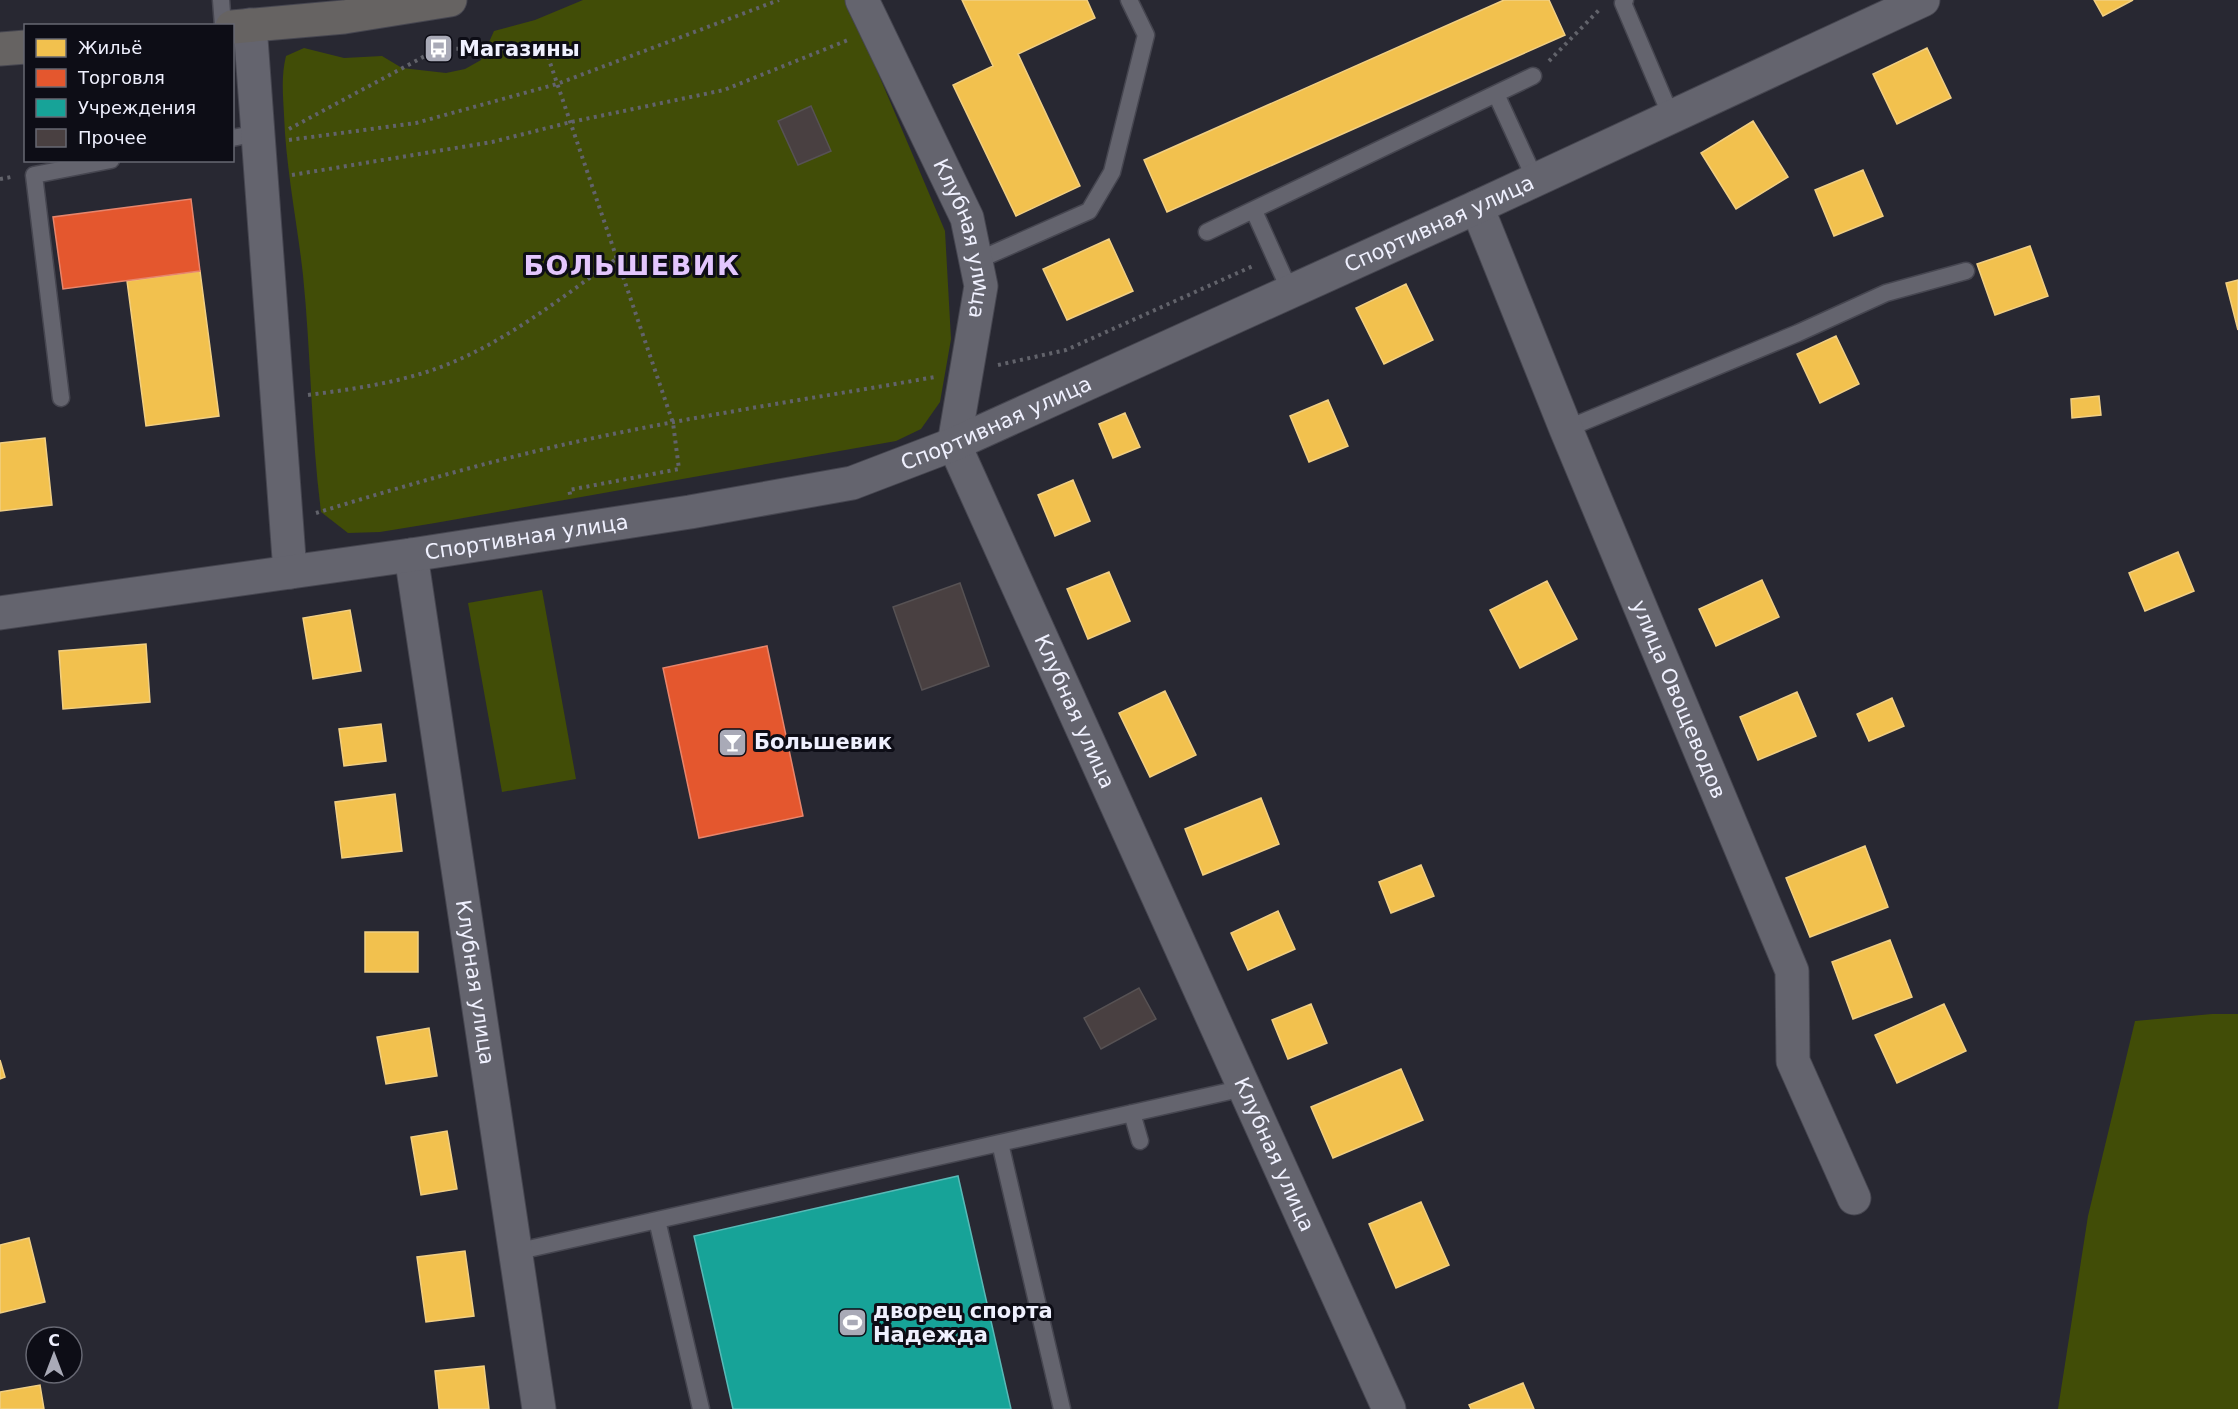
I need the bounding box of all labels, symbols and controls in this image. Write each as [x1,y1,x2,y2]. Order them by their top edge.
legend [24,24,234,162]
bus stop icon: Магазины [422,33,454,65]
text: Жильё [78,37,142,58]
place label: Магазины [459,37,580,61]
text: Торговля [77,67,165,88]
text: Учреждения [78,97,196,118]
text: Прочее [78,127,147,148]
street label: Клубная улица [928,155,994,320]
street label: Спортивная улица [1341,170,1538,277]
district label: БОЛЬШЕВИК [523,250,741,281]
street label: Спортивная улица [897,371,1095,475]
street label: Спортивная улица [423,510,630,565]
street label: улица Овощеводов [1627,596,1731,802]
street label: Клубная улица [1029,631,1120,792]
bar icon: Большевик [717,726,749,758]
place label: Большевик [754,730,892,754]
street label: Клубная улица [451,898,499,1066]
street label: Клубная улица [1229,1074,1319,1235]
place label: дворец спорта Надежда [873,1299,1053,1347]
sports icon: дворец спорта Надежда [836,1307,868,1339]
north arrow [24,1325,84,1385]
text: С [48,1331,60,1350]

